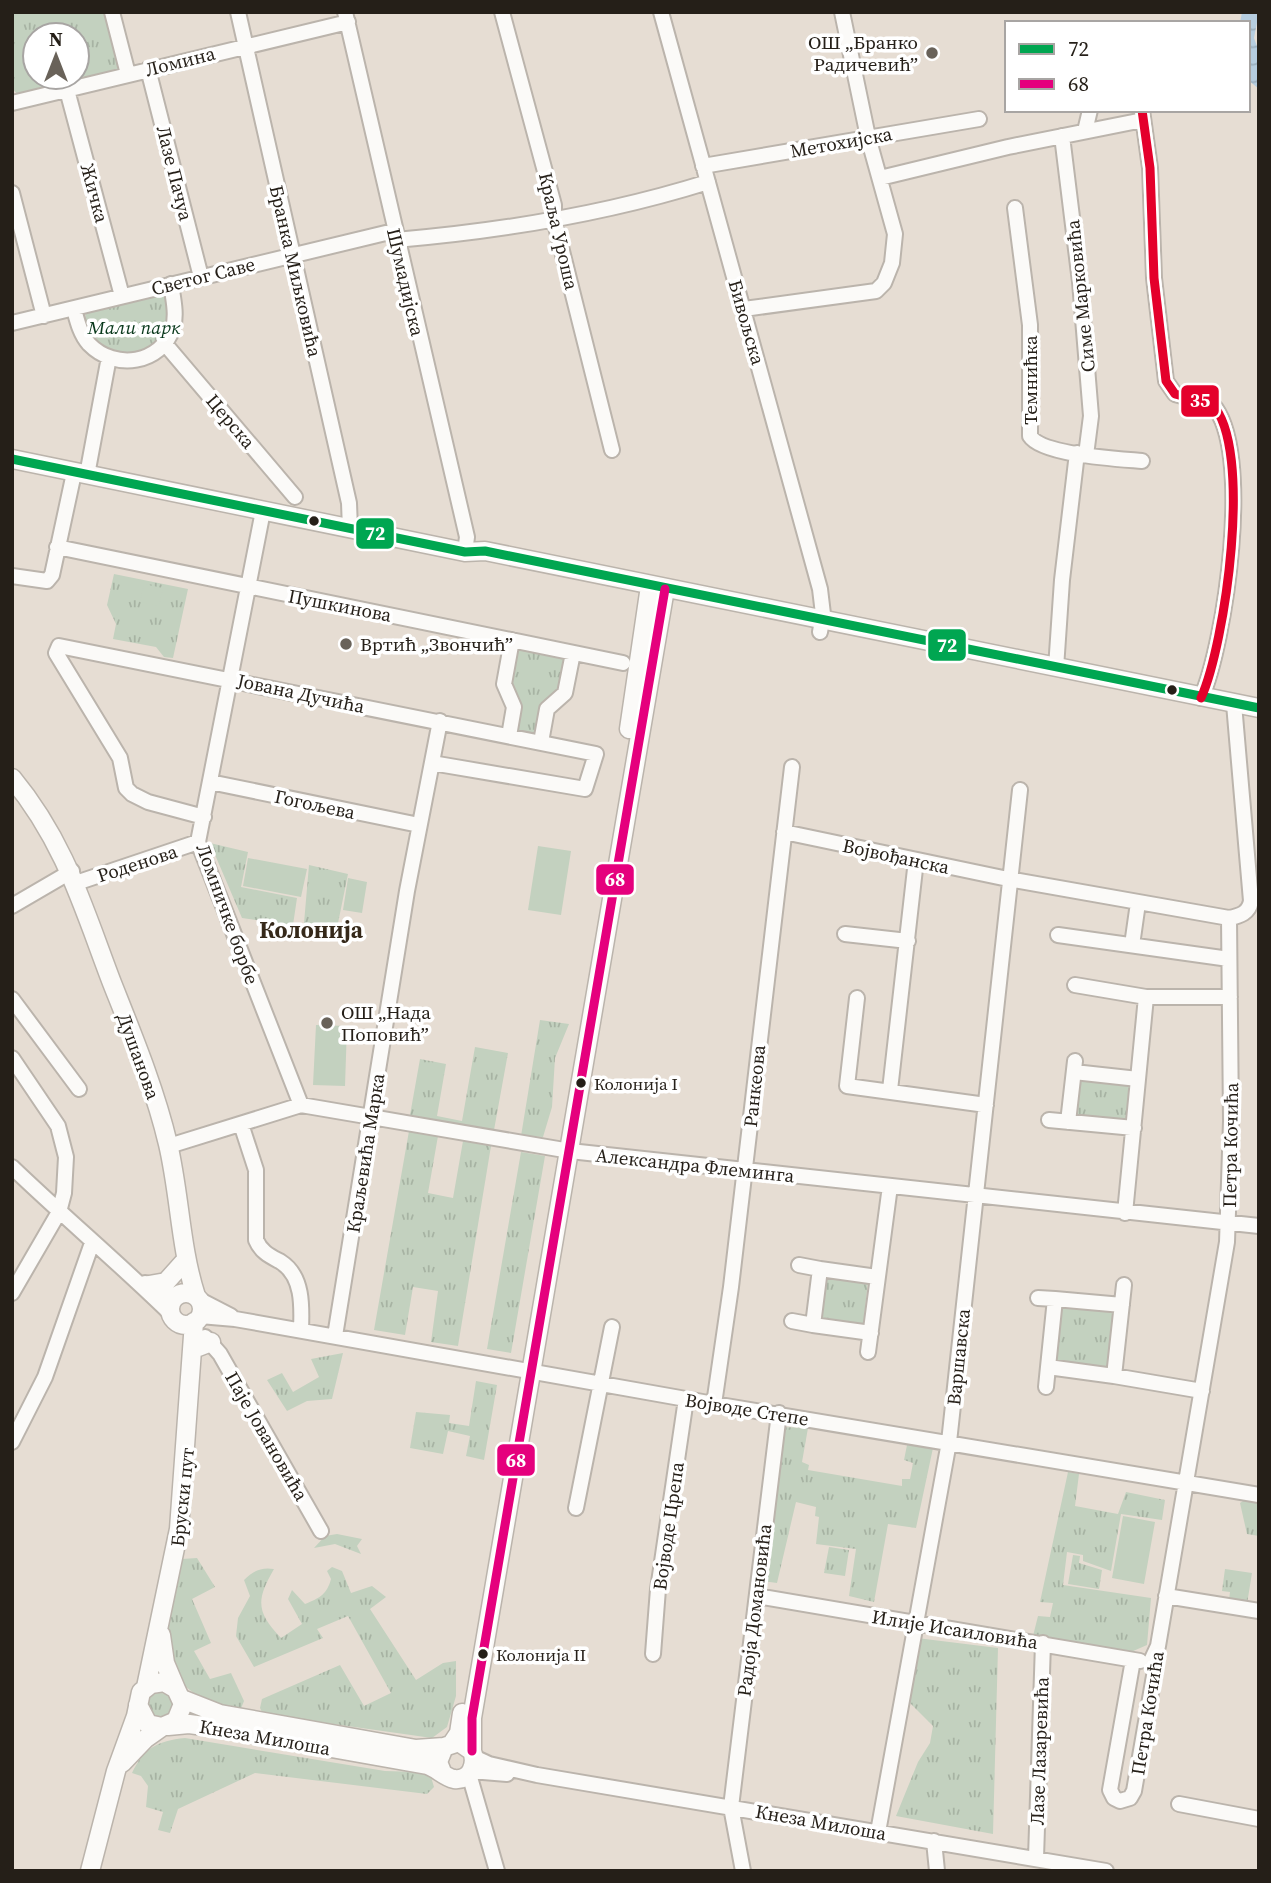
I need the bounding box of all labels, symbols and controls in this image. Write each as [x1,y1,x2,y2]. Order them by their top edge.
north arrow [21,21,91,91]
legend [1005,21,1250,112]
text: N [49,26,63,52]
place label: ОШ „Бранко Радичевић” [808,29,918,77]
text: 72 [1068,34,1089,63]
street label: Ломина [142,40,218,82]
marker: ОШ „Бранко Радичевић” [924,45,940,61]
text: 68 [1068,69,1089,98]
street label: Метохијска [788,120,894,164]
street label: Лазе Пачуа [151,123,199,224]
street label: Жичка [75,161,115,226]
street label: Краља Уроша [533,170,585,293]
street label: Бранка Миљковића [264,182,329,360]
street label: Симе Марковића [1059,218,1101,374]
street label: Шумадијска [381,225,431,339]
street label: Светог Саве [148,251,258,301]
street label: Бивољска [722,276,772,368]
park label: Мали парк [87,314,181,340]
street label: Темнићка [1017,335,1043,425]
line badge: 35 [1180,384,1220,418]
text: 35 [1190,387,1210,413]
street label: Церска [200,388,262,454]
unlabelled marker [307,514,321,528]
line badge: 72 [355,517,395,550]
text: 72 [365,520,385,546]
street label: Пушкинова [286,582,394,628]
line badge: 72 [927,628,967,662]
place label: Вртић „Звончић” [360,631,513,657]
text: 72 [937,632,957,658]
marker: Вртић „Звончић” [338,636,354,652]
street label: Јована Дучића [234,667,367,719]
unlabelled marker [1165,683,1179,697]
street label: Гогољева [272,783,358,825]
street label: Војвођанска [840,832,952,880]
street label: Роденова [93,838,181,888]
street label: Ломничке борбе [190,840,266,988]
line badge: 68 [595,863,635,896]
text: 68 [605,866,625,892]
district label: Колонија [259,914,364,946]
place label: ОШ „Нада Поповић” [341,999,431,1047]
street label: Душанова [111,1009,167,1103]
marker: ОШ „Нада Поповић” [319,1015,335,1031]
street label: Ранкеова [737,1043,771,1128]
street label: Краљевића Марка [340,1071,391,1235]
place label: Колонија I [594,1072,678,1096]
marker: Колонија I [574,1076,588,1090]
street label: Петра Кочића [1216,1082,1244,1208]
street label: Александра Флеминга [594,1142,796,1188]
street label: Варшавска [940,1307,976,1407]
street label: Паје Јовановића [219,1367,315,1506]
street label: Војводе Степе [683,1386,811,1432]
line badge: 68 [496,1443,536,1477]
street label: Бруски пут [164,1446,200,1548]
text: 68 [506,1447,526,1473]
street label: Војводе Црепа [646,1460,690,1592]
street label: Радоја Домановића [730,1522,778,1698]
street label: Илије Исаиловића [870,1603,1040,1655]
place label: Колонија II [496,1643,586,1667]
marker: Колонија II [476,1647,490,1661]
street label: Петра Кочића [1124,1649,1170,1777]
street label: Лазе Лазаревића [1023,1676,1055,1826]
street label: Кнеза Милоша [197,1713,333,1761]
street label: Кнеза Милоша [753,1798,889,1846]

